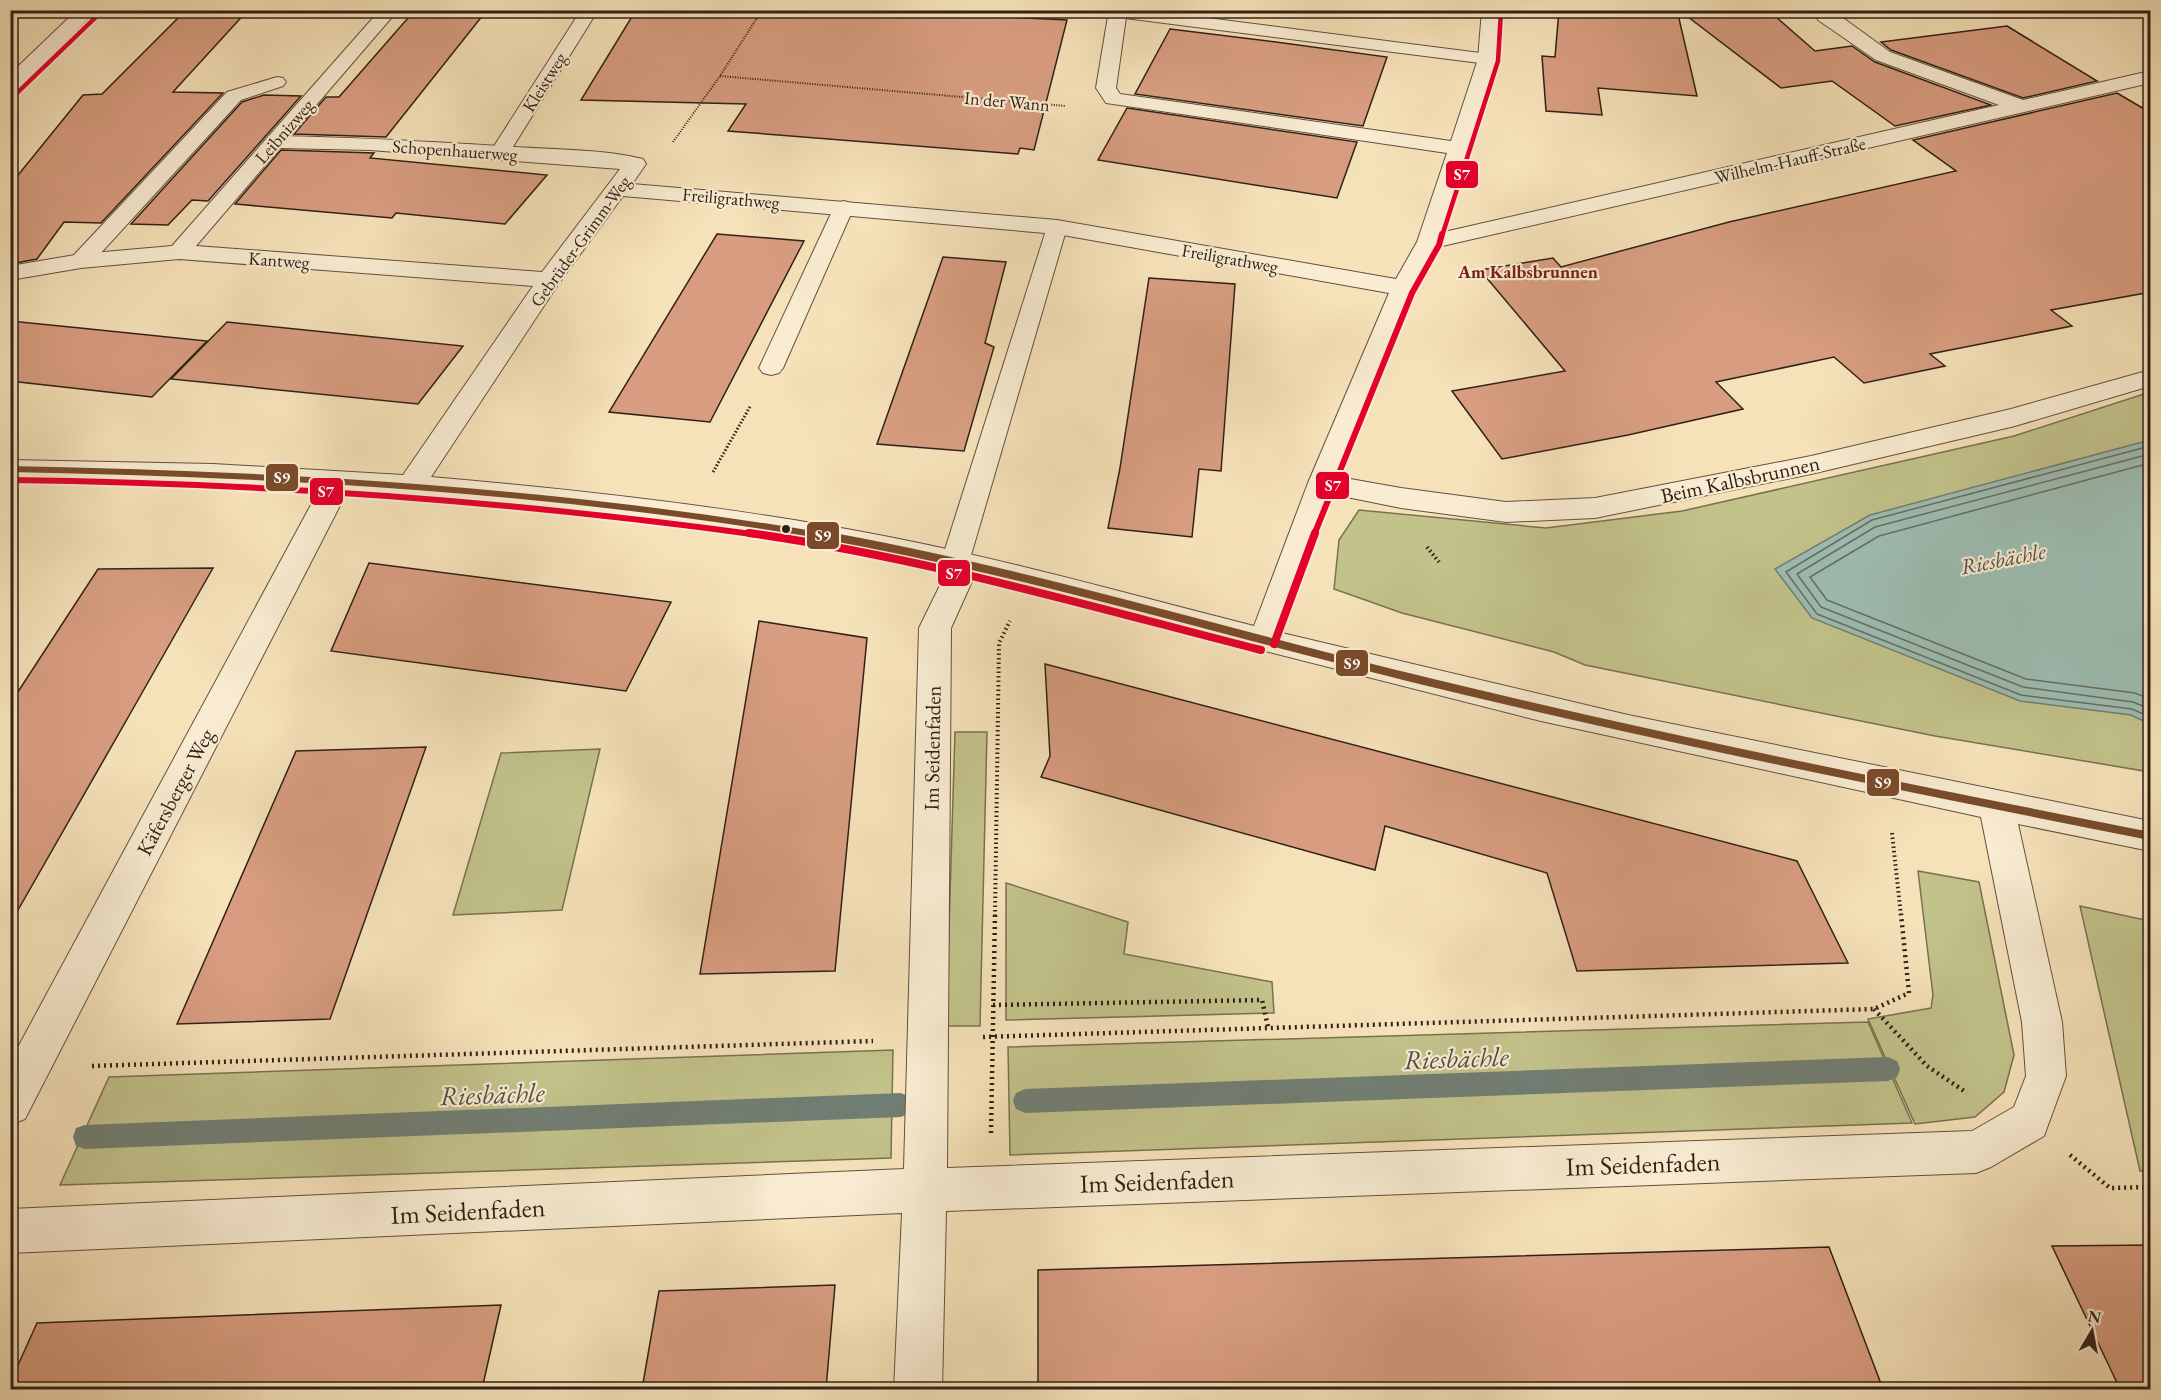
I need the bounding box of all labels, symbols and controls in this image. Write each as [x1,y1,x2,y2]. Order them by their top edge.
street label: Kleistweg [517,48,571,116]
street label: In der Wann [963,86,1051,116]
street label: Leibnizweg [250,94,319,168]
street label: Wilhelm-Hauff-Straße [1712,131,1868,189]
street label: Schopenhauerweg [392,134,519,166]
line badge: S7 [1445,160,1479,189]
text: S7 [1454,164,1471,185]
street label: Gebrüder-Grimm-Weg [525,171,635,311]
street label: Freiligrathweg [681,182,781,214]
street label: Freiligrathweg [1180,238,1280,278]
street label: Kantweg [248,246,311,274]
district label: Am Kalbsbrunnen [1457,260,1598,283]
street label: Beim Kalbsbrunnen [1658,449,1822,509]
line badge: S9 [265,463,299,492]
text: S9 [274,467,291,488]
line badge: S7 [1315,471,1350,500]
text: S7 [1325,475,1342,496]
line badge: S7 [309,477,344,506]
text: S7 [318,481,335,502]
line badge: S9 [806,521,840,550]
unlabelled marker [780,523,792,535]
text: S9 [815,525,832,546]
water label: Riesbächle [1958,536,2048,581]
line badge: S7 [937,559,971,587]
text: S7 [946,563,963,584]
line badge: S9 [1335,649,1369,677]
text: S9 [1344,653,1361,674]
street label: Im Seidenfaden [917,685,947,811]
street label: Käfersberger Weg [130,723,220,860]
line badge: S9 [1866,768,1900,797]
text: S9 [1875,772,1892,793]
water label: Riesbächle [1403,1039,1510,1077]
water label: Riesbächle [439,1075,546,1113]
street label: Im Seidenfaden [1565,1144,1721,1184]
street label: Im Seidenfaden [1079,1161,1235,1201]
street label: Im Seidenfaden [390,1190,547,1232]
north arrow [2062,1301,2122,1361]
text: N [2086,1305,2103,1328]

